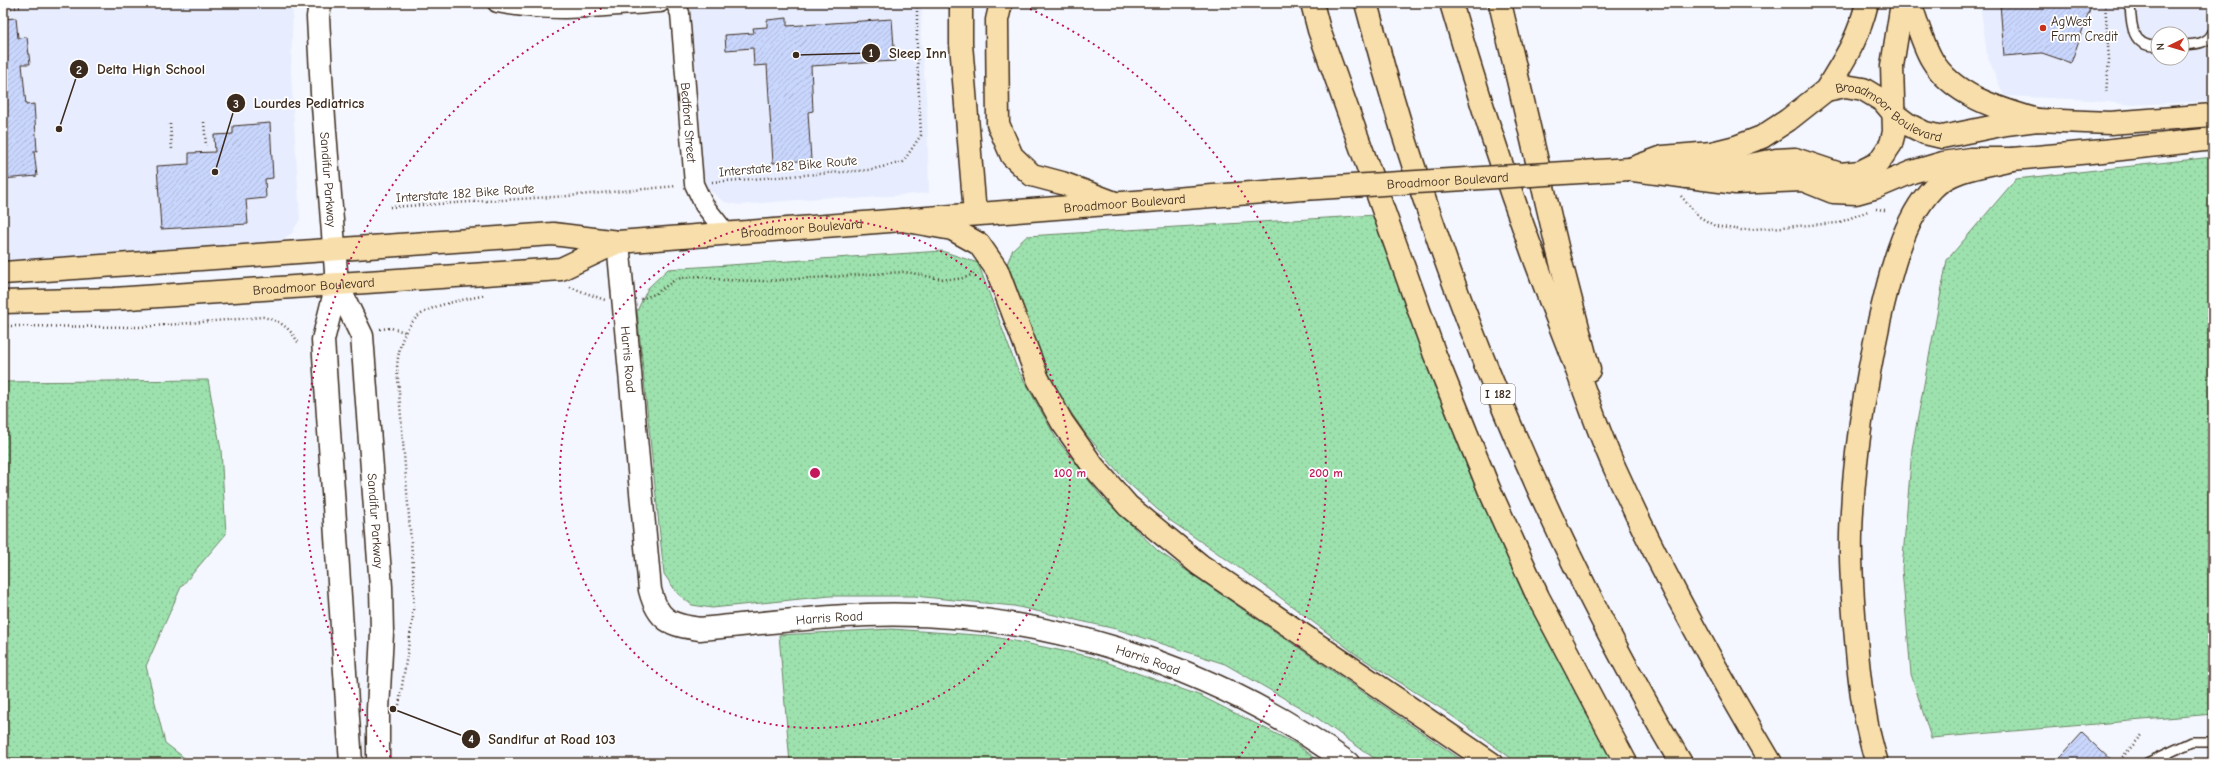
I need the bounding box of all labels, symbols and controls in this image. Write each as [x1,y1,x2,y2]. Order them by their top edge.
place label: AgWest Farm Credit [2051,14,2119,44]
marker: AgWest Farm Credit [2038,23,2048,33]
north arrow [2150,26,2190,66]
callout: Sleep Inn [861,40,955,66]
text: N [2154,43,2167,51]
text: Sleep Inn [889,45,947,62]
text: 1 [869,46,874,60]
callout: Delta High School [69,56,213,82]
text: Delta High School [97,61,205,78]
text: 2 [76,63,82,77]
street label: Broadmoor Boulevard [1834,78,1943,144]
street label: Bedford Street [678,82,700,164]
callout: Lourdes Pediatrics [226,90,373,116]
text: Lourdes Pediatrics [254,95,364,112]
text: 3 [233,97,239,111]
street label: Sandifur Parkway [318,131,340,228]
street label: Interstate 182 Bike Route [718,152,858,180]
street label: Broadmoor Boulevard [1386,169,1509,191]
street label: Interstate 182 Bike Route [395,181,535,205]
street label: Broadmoor Boulevard [1063,191,1186,215]
street label: Broadmoor Boulevard [740,216,863,240]
street label: Broadmoor Boulevard [252,274,375,297]
street label: Harris Road [618,325,639,394]
road number: I 182 [1481,384,1515,404]
centre of rings [808,466,822,480]
text: 100 m [1054,466,1086,480]
text: 200 m [1309,466,1343,480]
street label: Sandifur Parkway [365,472,387,569]
street label: Harris Road [795,608,863,627]
street label: Harris Road [1114,641,1183,677]
callout: Sandifur at Road 103 [461,726,624,752]
text: Sandifur at Road 103 [488,731,616,748]
text: 4 [468,732,474,746]

